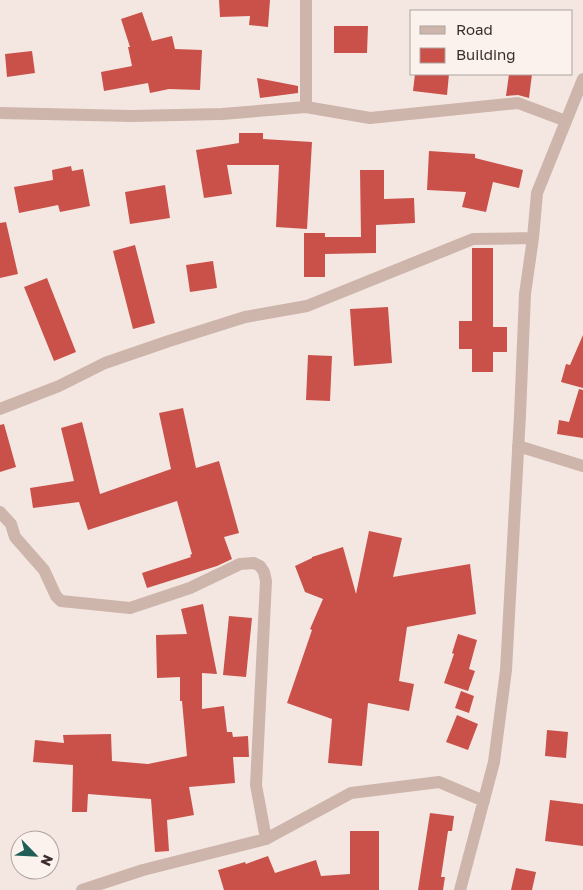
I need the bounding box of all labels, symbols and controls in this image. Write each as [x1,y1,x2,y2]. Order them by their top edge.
legend [410,10,573,75]
text: Road [456,20,493,38]
text: Building [456,45,516,63]
north arrow [10,830,60,880]
text: N [37,852,57,869]

